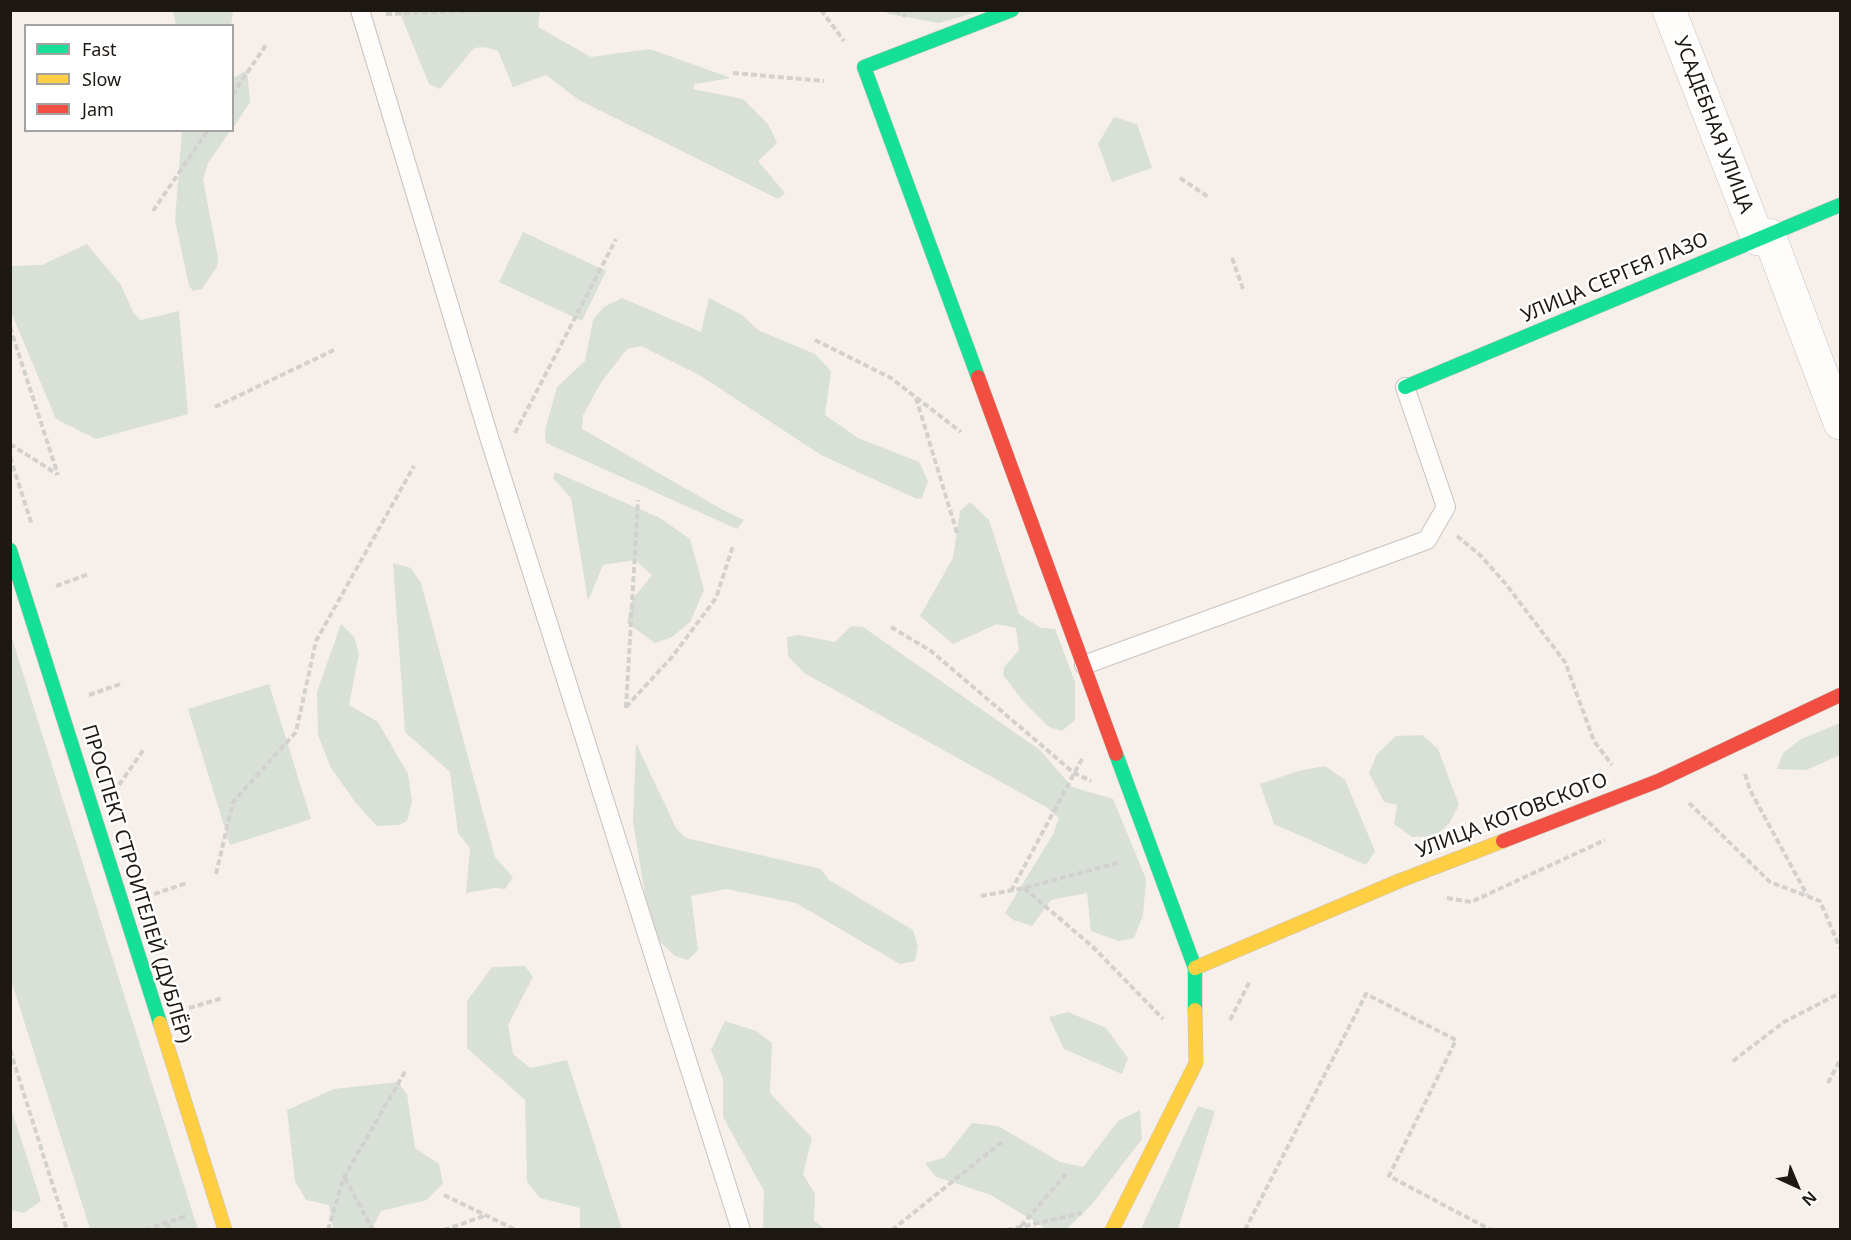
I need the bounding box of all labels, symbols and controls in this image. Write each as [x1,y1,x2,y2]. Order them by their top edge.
legend [24,24,234,132]
street label: УСАДЕБНАЯ УЛИЦА [1668,33,1758,217]
text: Fast [82,37,117,61]
text: Slow [82,67,121,91]
text: Jam [82,97,114,121]
street label: УЛИЦА СЕРГЕЯ ЛАЗО [1518,228,1712,328]
street label: ПРОСПЕКТ СТРОИТЕЛЕЙ (ДУБЛЁР) [76,722,196,1046]
street label: УЛИЦА КОТОВСКОГО [1413,768,1611,864]
north arrow [1767,1156,1827,1216]
text: N [1797,1187,1822,1211]

